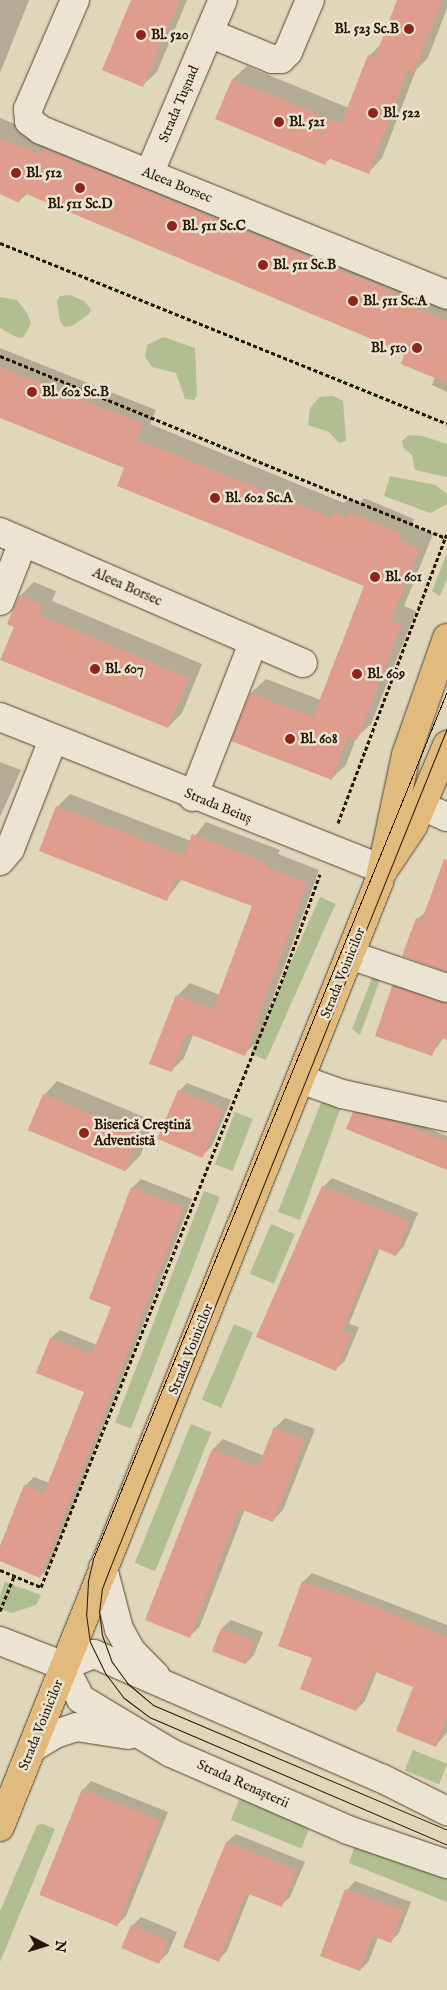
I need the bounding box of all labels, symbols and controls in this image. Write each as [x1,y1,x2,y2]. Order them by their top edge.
place label: Bl. 523 Sc.B [335,21,399,37]
marker: Bl. 523 Sc.B [403,23,415,35]
place label: Bl. 520 [151,27,189,43]
marker: Bl. 520 [135,29,147,41]
street label: Strada Tușnad [155,63,203,145]
place label: Bl. 522 [383,105,420,121]
marker: Bl. 522 [367,107,379,119]
place label: Bl. 521 [289,114,325,130]
marker: Bl. 521 [273,116,285,128]
street label: Aleea Borsec [139,163,215,207]
place label: Bl. 512 [26,165,62,181]
marker: Bl. 512 [10,167,22,179]
marker: Bl. 511 Sc.D [74,182,86,194]
place label: Bl. 511 Sc.D [47,196,113,212]
place label: Bl. 511 Sc.C [182,218,246,234]
marker: Bl. 511 Sc.C [166,220,178,232]
place label: Bl. 511 Sc.B [273,257,336,273]
marker: Bl. 511 Sc.B [257,259,269,271]
place label: Bl. 511 Sc.A [363,293,427,309]
marker: Bl. 511 Sc.A [347,295,359,307]
place label: Bl. 510 [371,340,407,356]
marker: Bl. 510 [411,342,423,354]
place label: Bl. 602 Sc.B [42,384,109,400]
marker: Bl. 602 Sc.B [26,386,38,398]
place label: Bl. 602 Sc.A [225,490,292,506]
marker: Bl. 602 Sc.A [209,492,221,504]
street label: Aleea Borsec [90,564,164,610]
place label: Bl. 601 [385,569,422,585]
marker: Bl. 601 [369,571,381,583]
place label: Bl. 607 [105,661,143,677]
marker: Bl. 607 [89,663,101,675]
place label: Bl. 609 [367,666,405,682]
marker: Bl. 609 [351,668,363,680]
place label: Bl. 608 [300,731,337,747]
marker: Bl. 608 [284,733,296,745]
street label: Strada Beiuș [182,785,254,827]
street label: Strada Voinicilor [317,925,369,1021]
place label: Biserică Creștină Adventistă [94,1117,191,1150]
marker: Biserică Creștină Adventistă [78,1127,90,1139]
street label: Strada Voinicilor [165,1301,217,1397]
street label: Strada Voinicilor [15,1677,67,1773]
street label: Strada Renașterii [194,1756,292,1812]
north arrow [20,1920,70,1970]
text: N [50,1939,69,1953]

